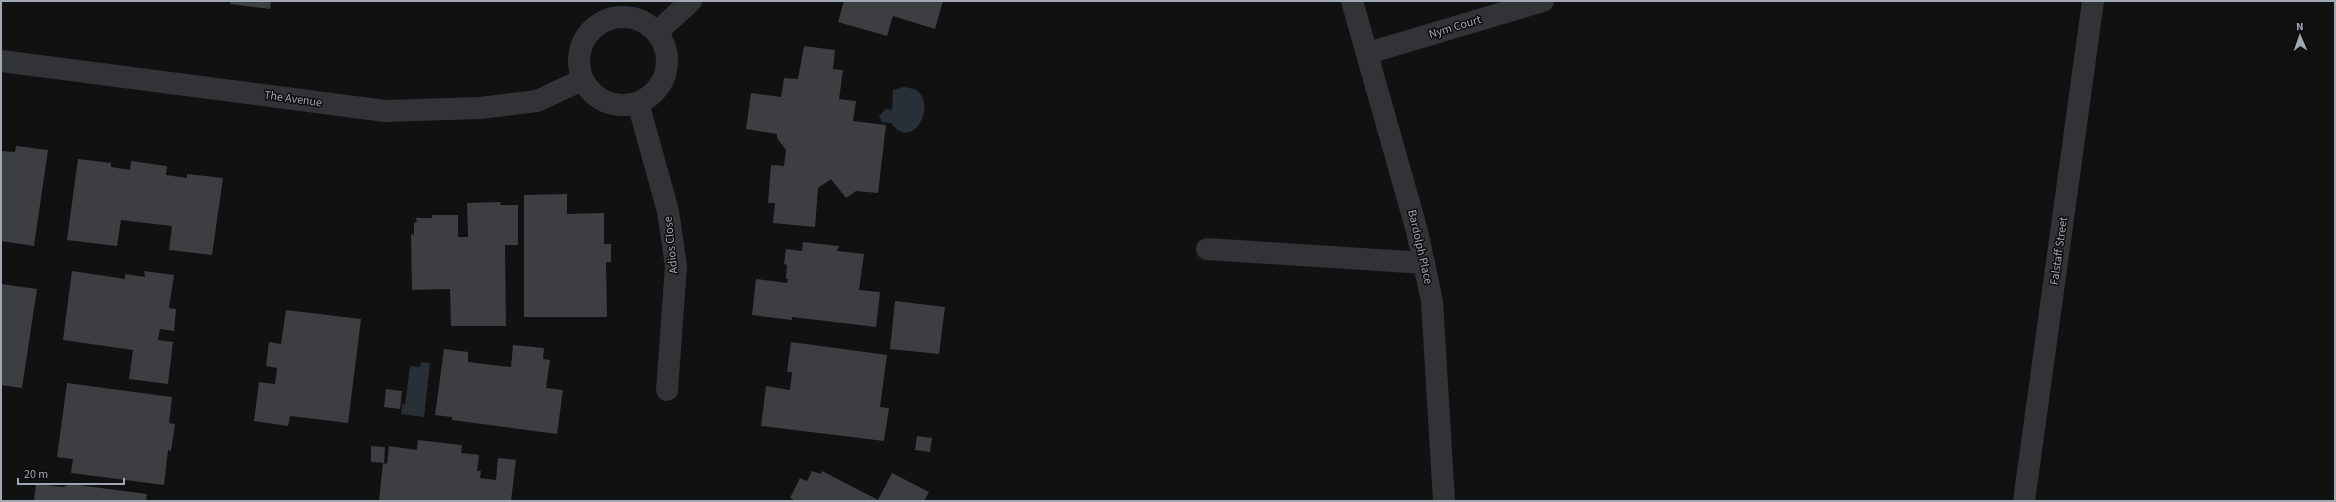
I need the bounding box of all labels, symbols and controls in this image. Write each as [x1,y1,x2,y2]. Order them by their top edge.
street label: Nym Court [1427,11,1483,43]
north arrow [2280,16,2320,56]
text: N [2296,19,2304,34]
street label: The Avenue [263,87,323,111]
street label: Bardolph Place [1403,208,1437,286]
street label: Adios Close [660,216,682,274]
street label: Falstaff Street [2046,216,2072,286]
scale bar [18,460,124,486]
text: 20 m [24,466,48,483]

